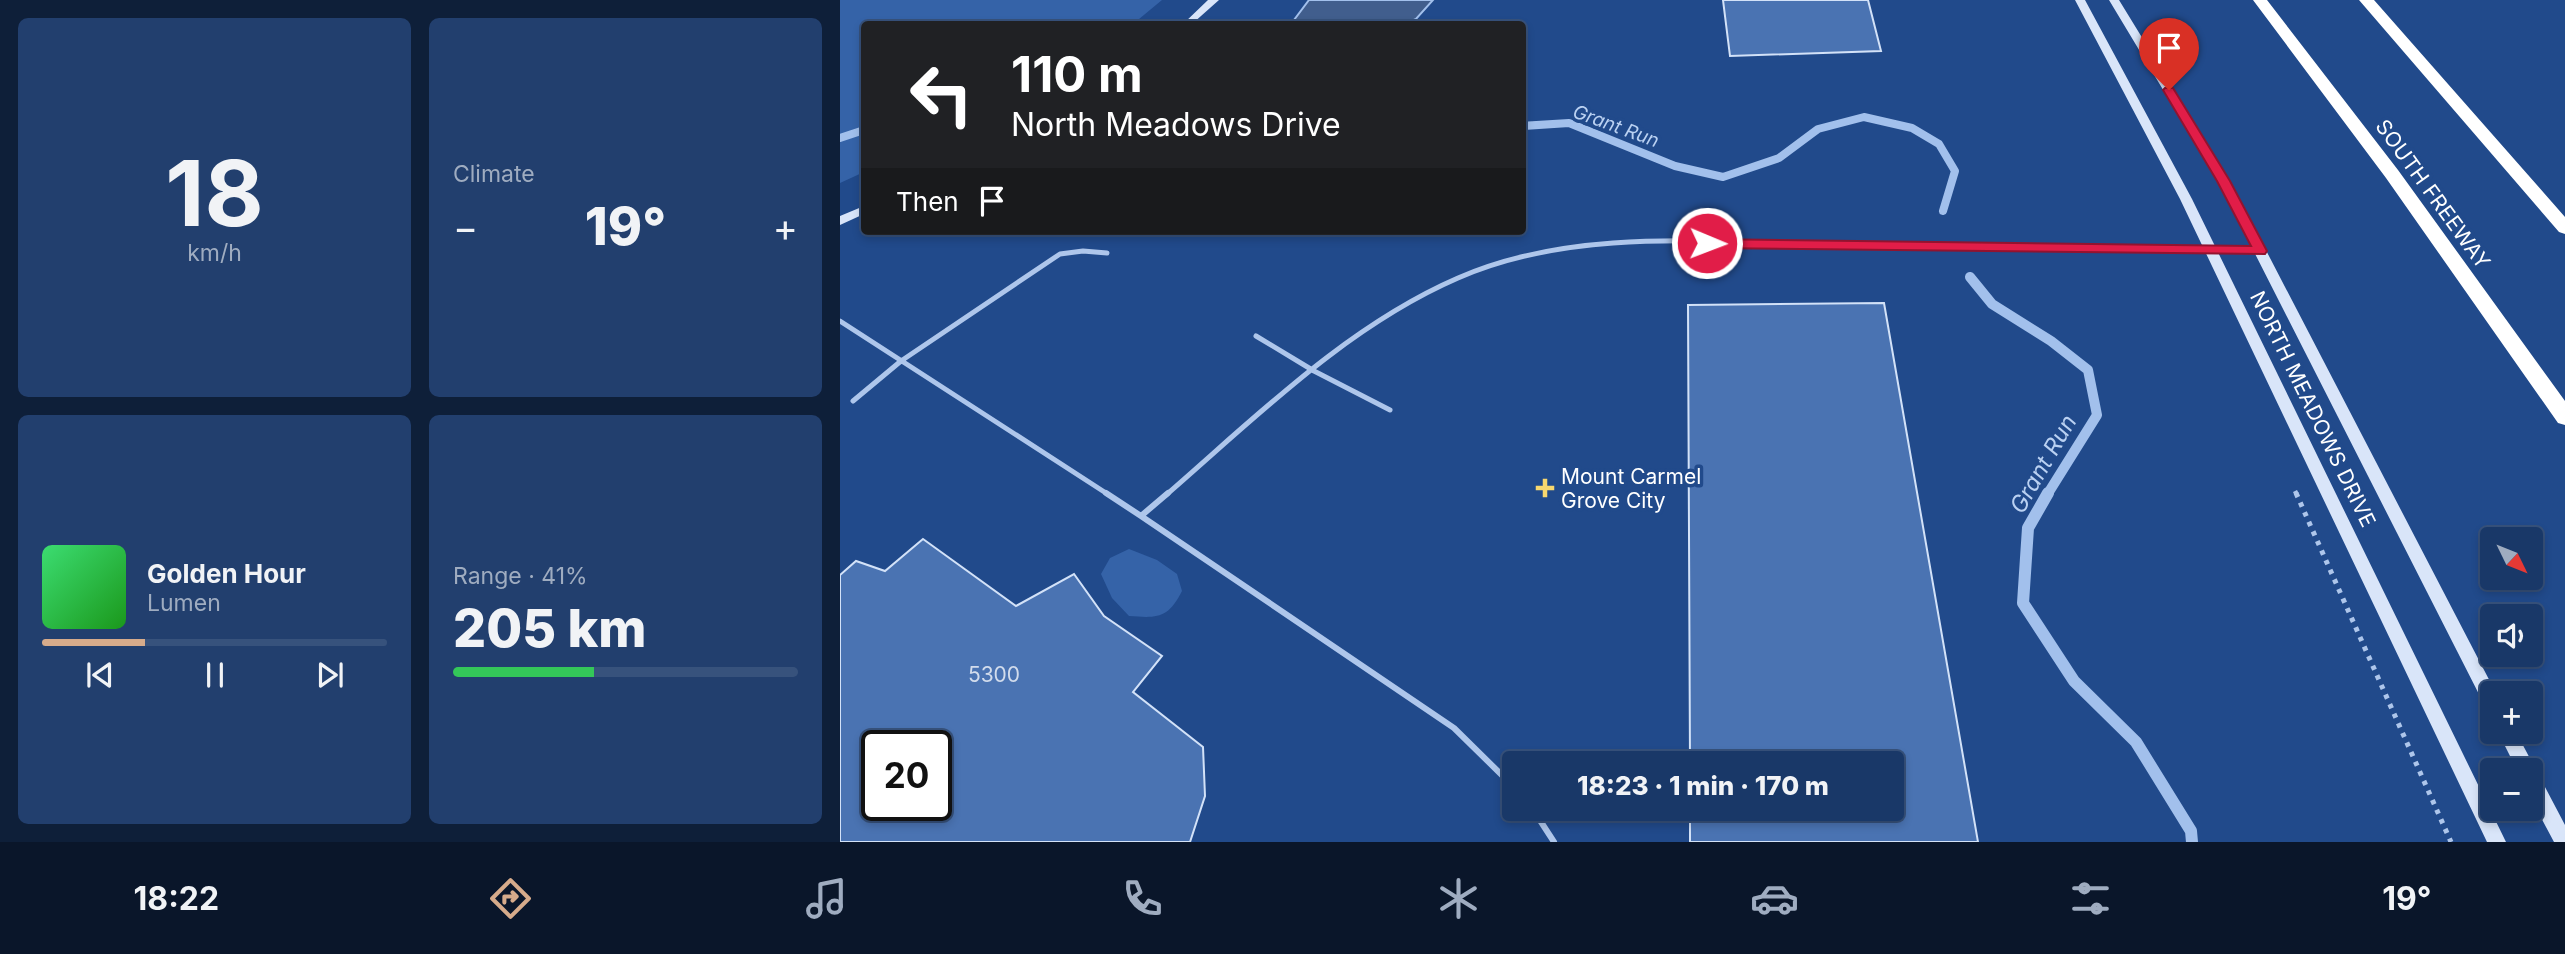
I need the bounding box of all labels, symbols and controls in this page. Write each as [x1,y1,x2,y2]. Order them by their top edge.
pin [2139,18,2199,90]
icon: arrive [2150,29,2188,67]
text: 110 m [1011,45,1143,104]
icon: left [896,49,987,140]
water label: Grant Run [1570,100,1662,152]
text: North Meadows Drive [1011,105,1341,144]
street label: SOUTH FREEWAY [2371,115,2495,273]
text: 18 [165,138,264,248]
text: Climate [453,160,535,188]
icon: arrive [973,182,1011,220]
text: Then [896,186,959,217]
text: 19° [585,195,666,258]
text: − [453,204,478,250]
text: + [773,204,798,250]
position arrow [1670,206,1744,280]
text: km/h [187,239,242,267]
street label: NORTH MEADOWS DRIVE [2245,287,2381,531]
water label: Grant Run [2004,410,2082,518]
place label: Mount Carmel Grove City [1561,464,1701,513]
marker: Mount Carmel Grove City [1535,478,1555,498]
north arrow [2480,527,2543,590]
map controls [2480,527,2543,821]
text: Golden Hour [147,558,306,589]
text: Range · 41% [453,562,588,590]
text: Lumen [147,589,221,617]
text: 205 km [453,597,646,660]
button: sound [2480,604,2543,667]
icon: previous [81,656,119,694]
icon: pause [196,656,234,694]
icon: next [311,656,349,694]
house number: 5300 [968,662,1020,687]
button: + [2480,681,2543,744]
speed limit sign: 20 [861,730,952,821]
button: − [2480,758,2543,821]
text: 18:23 · 1 min · 170 m [1577,770,1829,801]
icon: directions [486,874,535,923]
icon: music [802,874,851,923]
icon: phone [1118,874,1167,923]
icon: climate [1434,874,1483,923]
icon: car [1750,874,1799,923]
icon: filters [2066,874,2115,923]
text: 18:22 [134,879,219,918]
text: 19° [2382,879,2431,918]

